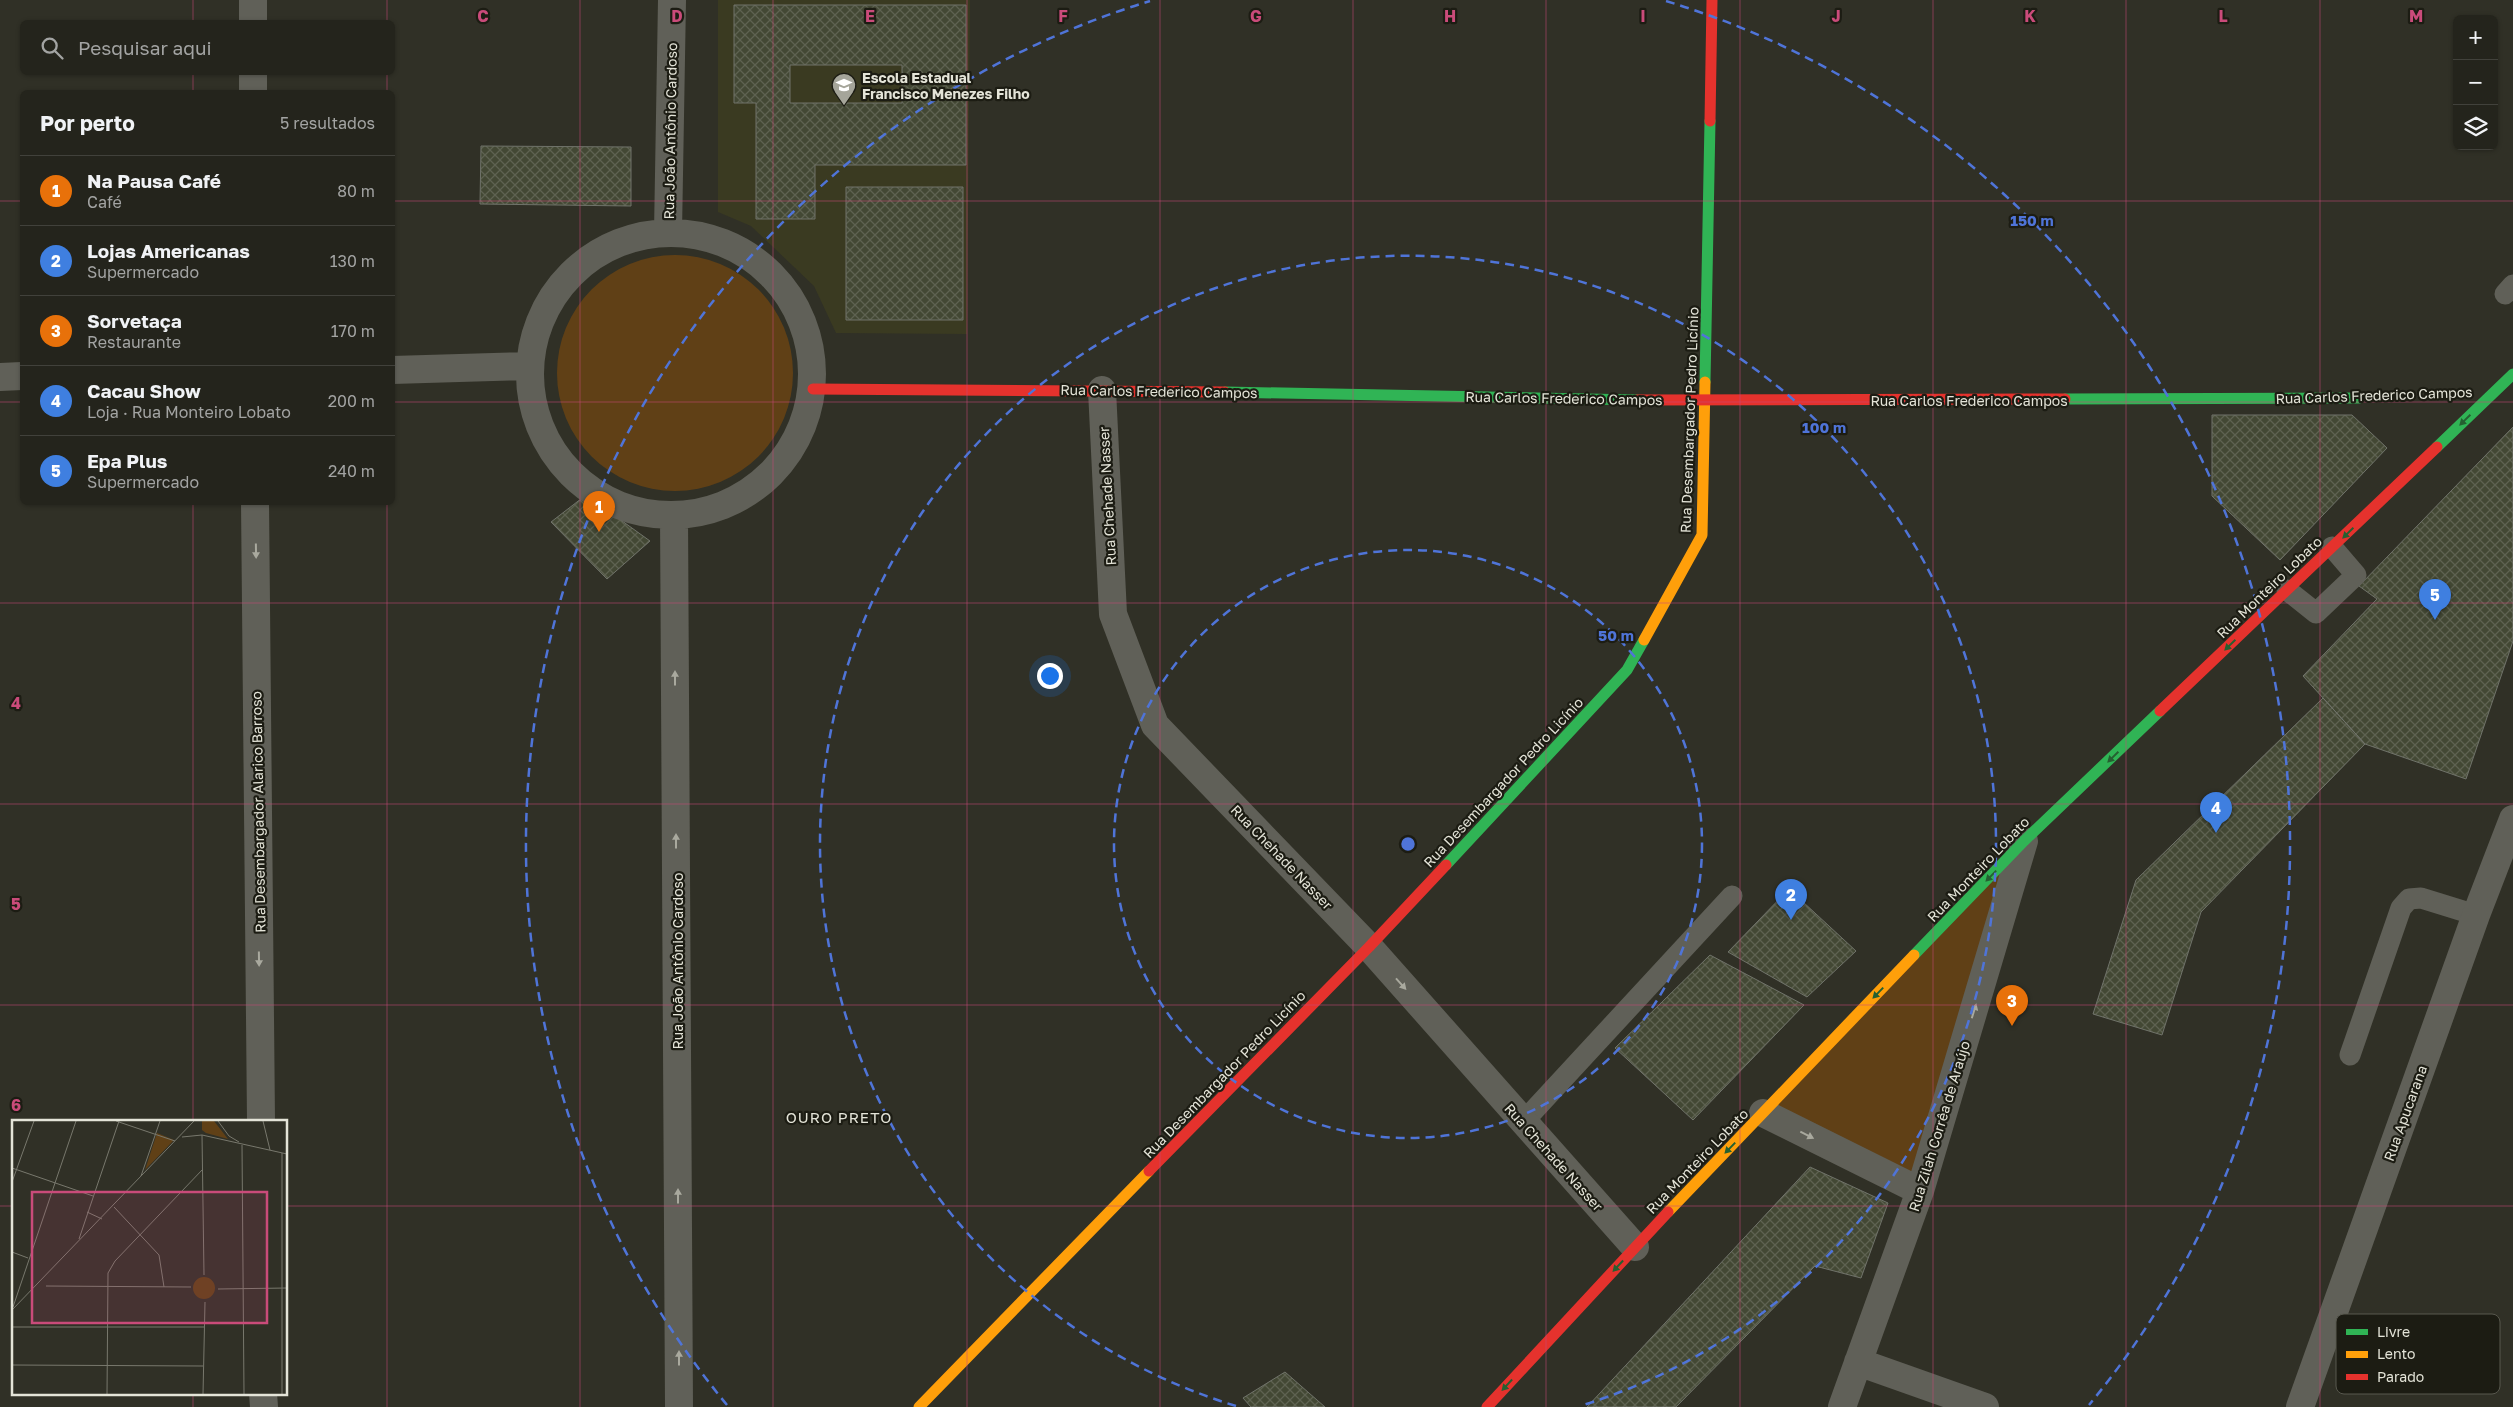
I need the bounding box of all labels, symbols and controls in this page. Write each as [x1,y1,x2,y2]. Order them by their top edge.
text: C [477,6,489,26]
text: D [671,6,683,26]
text: E [865,6,875,26]
text: F [1058,6,1068,26]
text: G [1250,6,1262,26]
text: H [1444,6,1456,26]
text: I [1640,6,1646,26]
text: J [1831,6,1841,26]
text: K [2024,6,2036,26]
text: L [2218,6,2228,26]
text: M [2409,6,2423,26]
map controls [2453,15,2498,150]
button: + [2453,15,2498,60]
search box [20,20,395,75]
icon: search [38,34,66,62]
text: Pesquisar aqui [78,36,212,59]
street label: Rua João Antônio Cardoso [660,42,680,220]
button: − [2453,60,2498,105]
place label: Escola Estadual Francisco Menezes Filho [862,69,1030,102]
school or university icon: Escola Estadual Francisco Menezes Filho [831,72,857,106]
button: layers [2453,105,2498,150]
text: Por perto [40,110,135,136]
text: 5 resultados [280,113,375,133]
text: Na Pausa Café [87,169,221,192]
text: 1 [52,181,60,201]
text: 80 m [337,181,375,201]
text: Café [87,192,122,212]
text: 150 m [2010,211,2054,229]
text: Lojas Americanas [87,239,250,262]
text: 2 [51,251,61,271]
text: 130 m [330,251,375,271]
text: Supermercado [87,262,199,282]
street label: Rua Desembargador Pedro Licínio [1677,307,1701,533]
text: Sorvetaça [87,309,182,332]
text: 3 [51,321,61,341]
text: 170 m [331,321,375,341]
text: Restaurante [87,332,181,352]
text: Cacau Show [87,379,201,402]
street label: Rua Carlos Frederico Campos [1060,381,1258,401]
street label: Rua Carlos Frederico Campos [2275,383,2473,407]
street label: Rua Carlos Frederico Campos [1465,388,1663,408]
text: 4 [51,391,61,411]
text: 200 m [328,391,375,411]
street label: Rua Carlos Frederico Campos [1870,392,2068,409]
text: Loja · Rua Monteiro Lobato [87,402,291,422]
one-way arrow [2460,414,2472,426]
text: 100 m [1802,418,1846,436]
street label: Rua Chehade Nasser [1095,426,1119,566]
text: Epa Plus [87,449,167,472]
text: 5 [51,461,61,481]
text: 240 m [328,461,375,481]
text: Supermercado [87,472,199,492]
pin: 1 [583,491,615,532]
one-way arrow [2342,526,2354,538]
street label: Rua Monteiro Lobato [2213,532,2325,642]
one-way arrow [252,543,260,559]
pin: 5 [2419,579,2451,620]
text: 50 m [1598,626,1634,644]
one-way arrow [2224,639,2236,651]
your location [1037,663,1063,689]
one-way arrow [671,670,679,686]
street label: Rua Desembargador Alarico Barroso [247,691,269,933]
text: 4 [11,693,21,713]
street label: Rua Desembargador Pedro Licínio [1420,694,1586,870]
one-way arrow [2107,751,2119,763]
pin: 4 [2200,792,2232,833]
street label: Rua Chehade Nasser [1228,801,1337,913]
street label: Rua Monteiro Lobato [1923,813,2033,925]
one-way arrow [672,833,680,849]
centre of rings [1399,835,1417,853]
one-way arrow [1985,870,1997,882]
street label: Rua João Antônio Cardoso [669,873,686,1049]
pin: 2 [1775,879,1807,920]
text: 5 [11,894,21,914]
one-way arrow [256,951,264,967]
one-way arrow [1395,978,1406,990]
pin: 3 [1996,985,2028,1026]
street label: Rua Desembargador Pedro Licínio [1139,987,1309,1161]
one-way arrow [1872,987,1884,999]
one-way arrow [1971,1003,1979,1018]
street label: Rua Zilah Corrêa de Araújo [1905,1039,1973,1213]
street label: Rua Apucarana [2380,1063,2430,1163]
text: 6 [11,1095,21,1115]
street label: Rua Chehade Nasser [1501,1100,1607,1215]
street label: Rua Monteiro Lobato [1642,1105,1752,1217]
district label: OURO PRETO [786,1108,892,1126]
inset map [12,1120,288,1394]
one-way arrow [1800,1131,1814,1139]
one-way arrow [1724,1142,1736,1154]
one-way arrow [674,1188,682,1204]
one-way arrow [1612,1259,1624,1271]
legend [2336,1314,2500,1394]
text: Livre [2377,1323,2410,1340]
text: Lento [2377,1345,2415,1362]
one-way arrow [675,1350,683,1366]
text: Parado [2377,1368,2424,1385]
one-way arrow [1501,1378,1513,1390]

